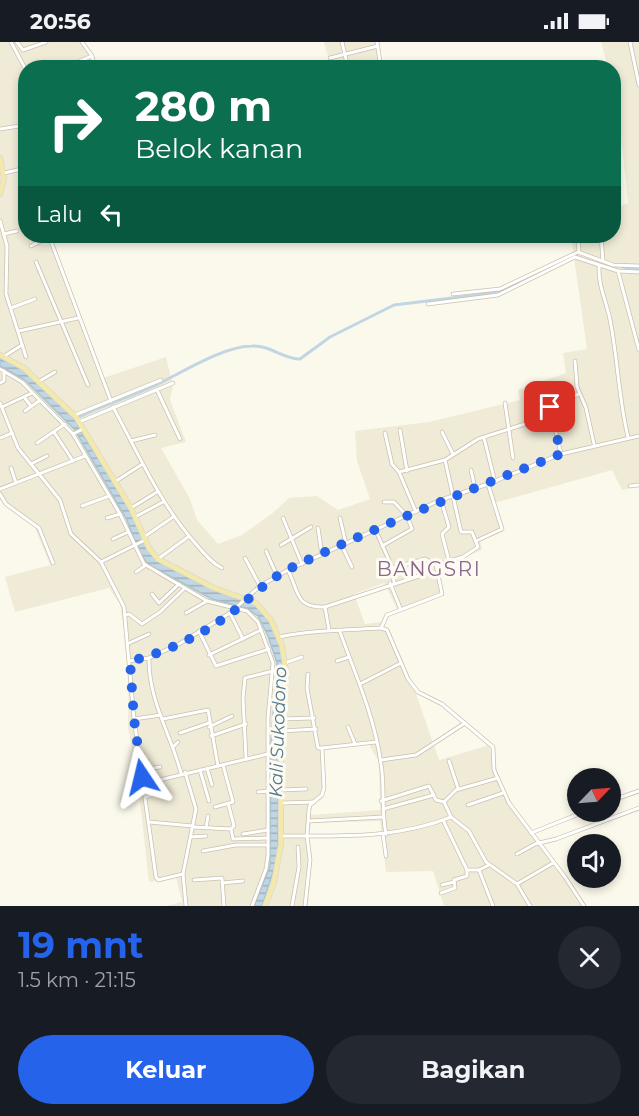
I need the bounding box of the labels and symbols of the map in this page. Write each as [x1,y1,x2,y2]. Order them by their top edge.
pin [524,381,575,432]
district label: BANGSRI [377,557,481,581]
water label: Kali Sukodono [265,666,291,798]
position arrow [110,745,174,809]
north arrow [567,768,621,822]

